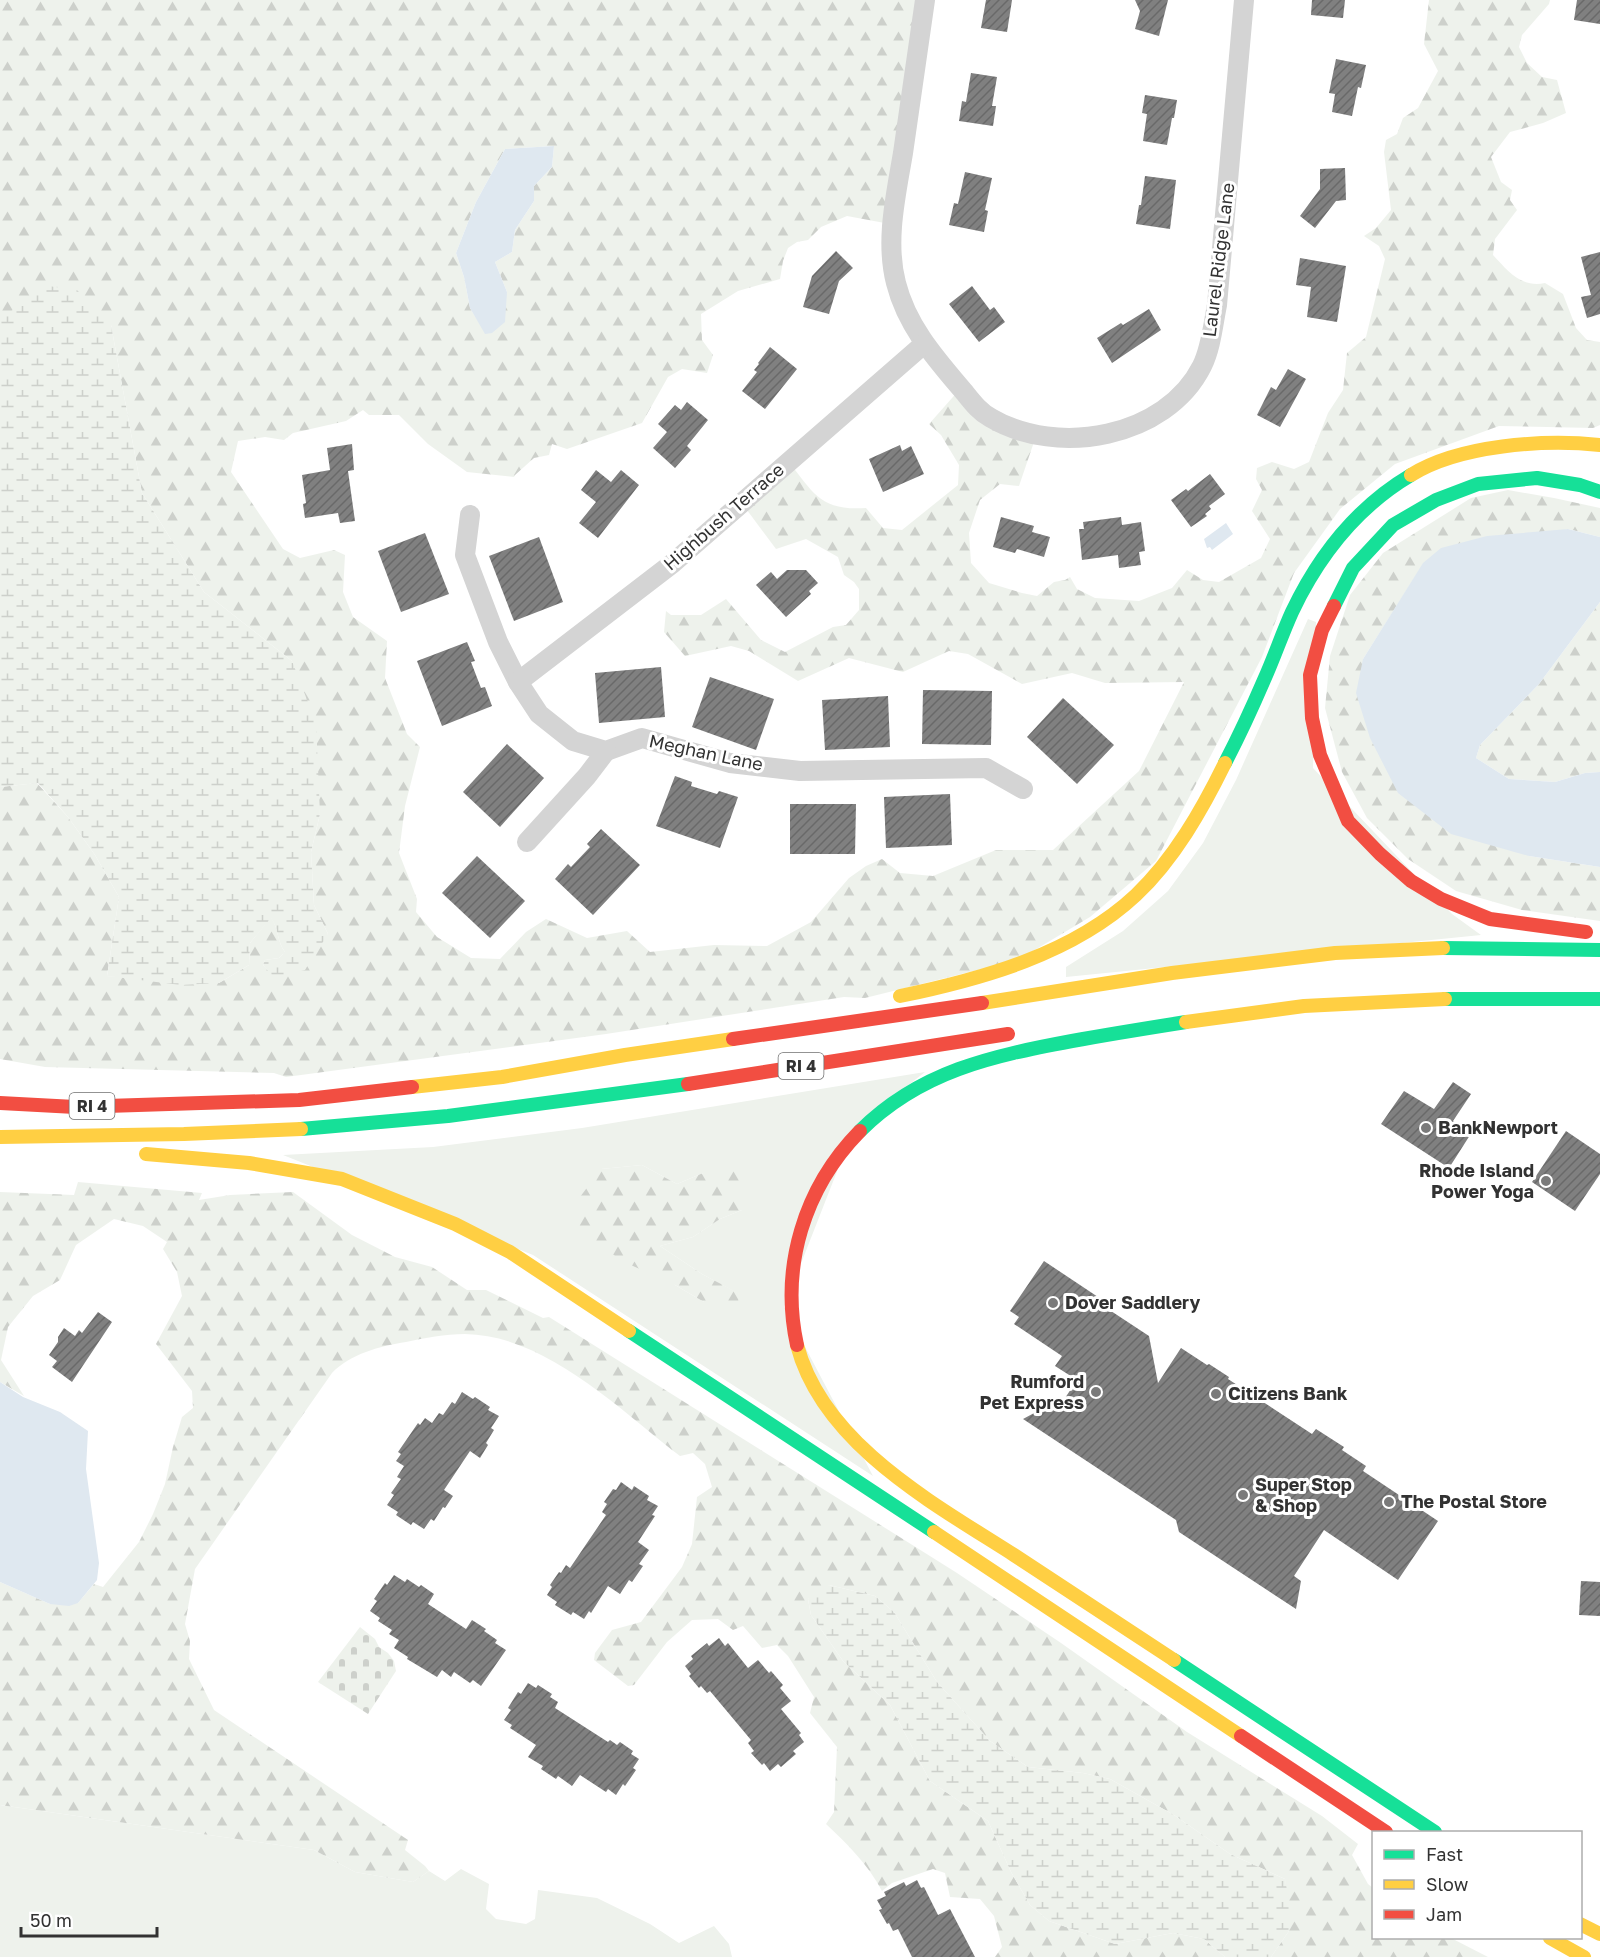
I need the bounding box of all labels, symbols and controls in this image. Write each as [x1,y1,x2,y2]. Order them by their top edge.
street label: Laurel Ridge Lane [1198,181,1238,338]
street label: Highbush Terrace [659,458,788,574]
street label: Meghan Lane [647,729,765,775]
road number: RI 4 [778,1053,824,1079]
road number: RI 4 [70,1093,115,1119]
place label: BankNewport [1438,1116,1558,1138]
marker: BankNewport [1419,1121,1433,1135]
place label: Rhode Island Power Yoga [1419,1159,1534,1202]
marker: Rhode Island Power Yoga [1539,1174,1553,1188]
place label: Dover Saddlery [1065,1291,1201,1313]
marker: Dover Saddlery [1046,1296,1060,1310]
place label: Rumford Pet Express [980,1370,1084,1413]
place label: Citizens Bank [1228,1382,1348,1404]
marker: Rumford Pet Express [1089,1385,1103,1399]
marker: Citizens Bank [1209,1387,1223,1401]
place label: Super Stop & Shop [1255,1473,1352,1516]
marker: Super Stop & Shop [1236,1488,1250,1502]
place label: The Postal Store [1401,1490,1547,1512]
marker: The Postal Store [1382,1495,1396,1509]
legend [1372,1831,1582,1939]
text: Fast [1426,1843,1463,1865]
text: Slow [1426,1873,1469,1895]
scale bar [21,1900,158,1938]
text: Jam [1426,1903,1462,1925]
text: 50 m [30,1909,72,1931]

